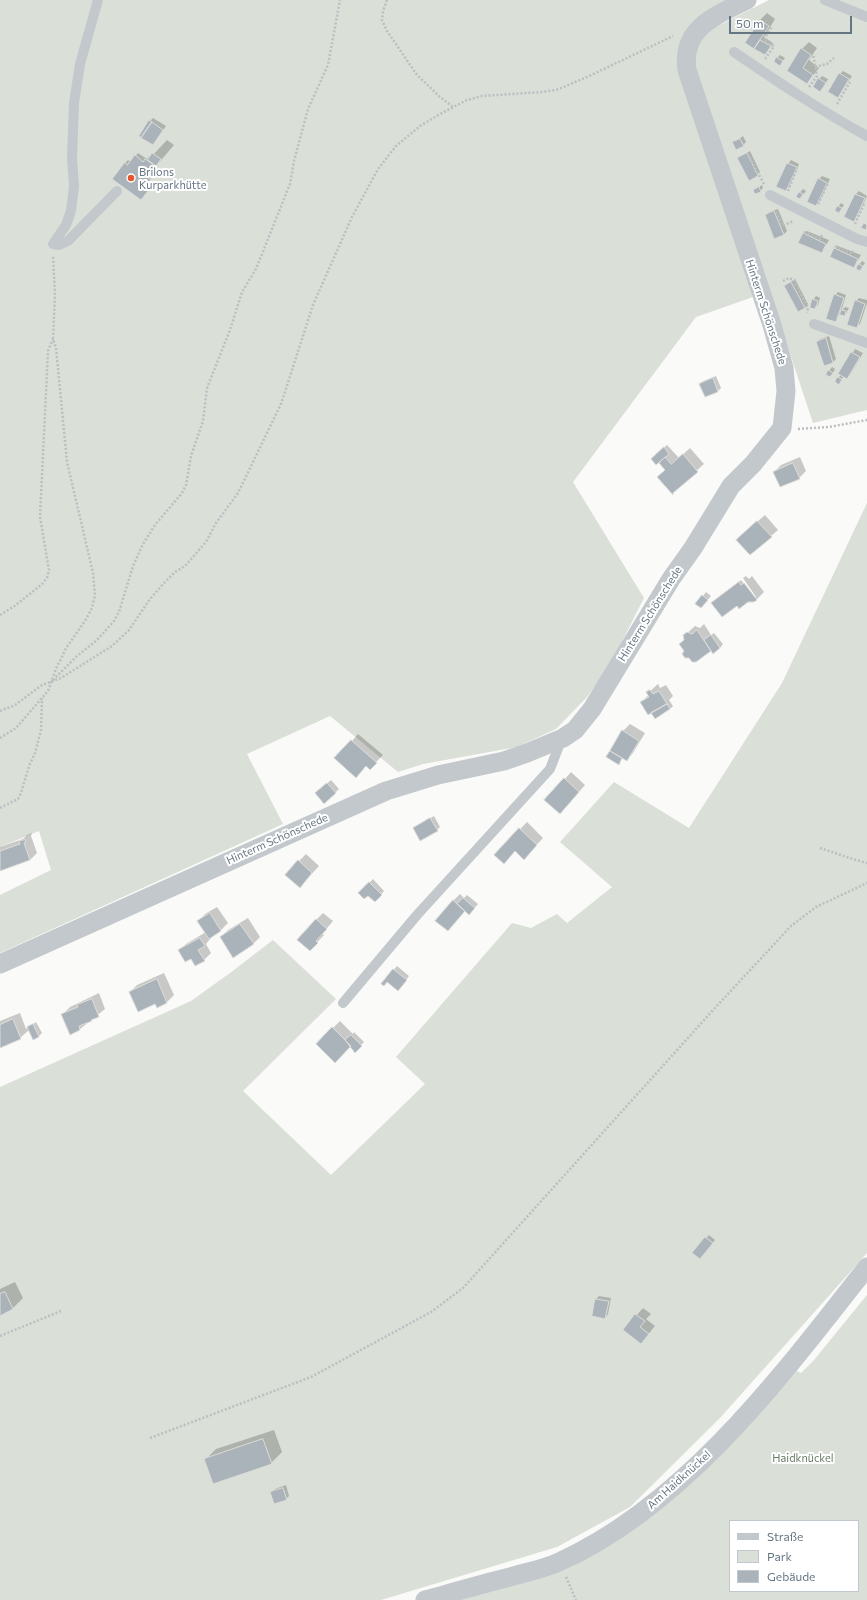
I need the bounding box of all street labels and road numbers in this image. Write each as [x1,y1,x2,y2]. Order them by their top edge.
street label: Hinterm Schönschede [743,258,789,366]
street label: Hinterm Schönschede [615,564,685,664]
street label: Hinterm Schönschede [224,811,330,867]
street label: Am Haidknückel [645,1448,713,1512]

